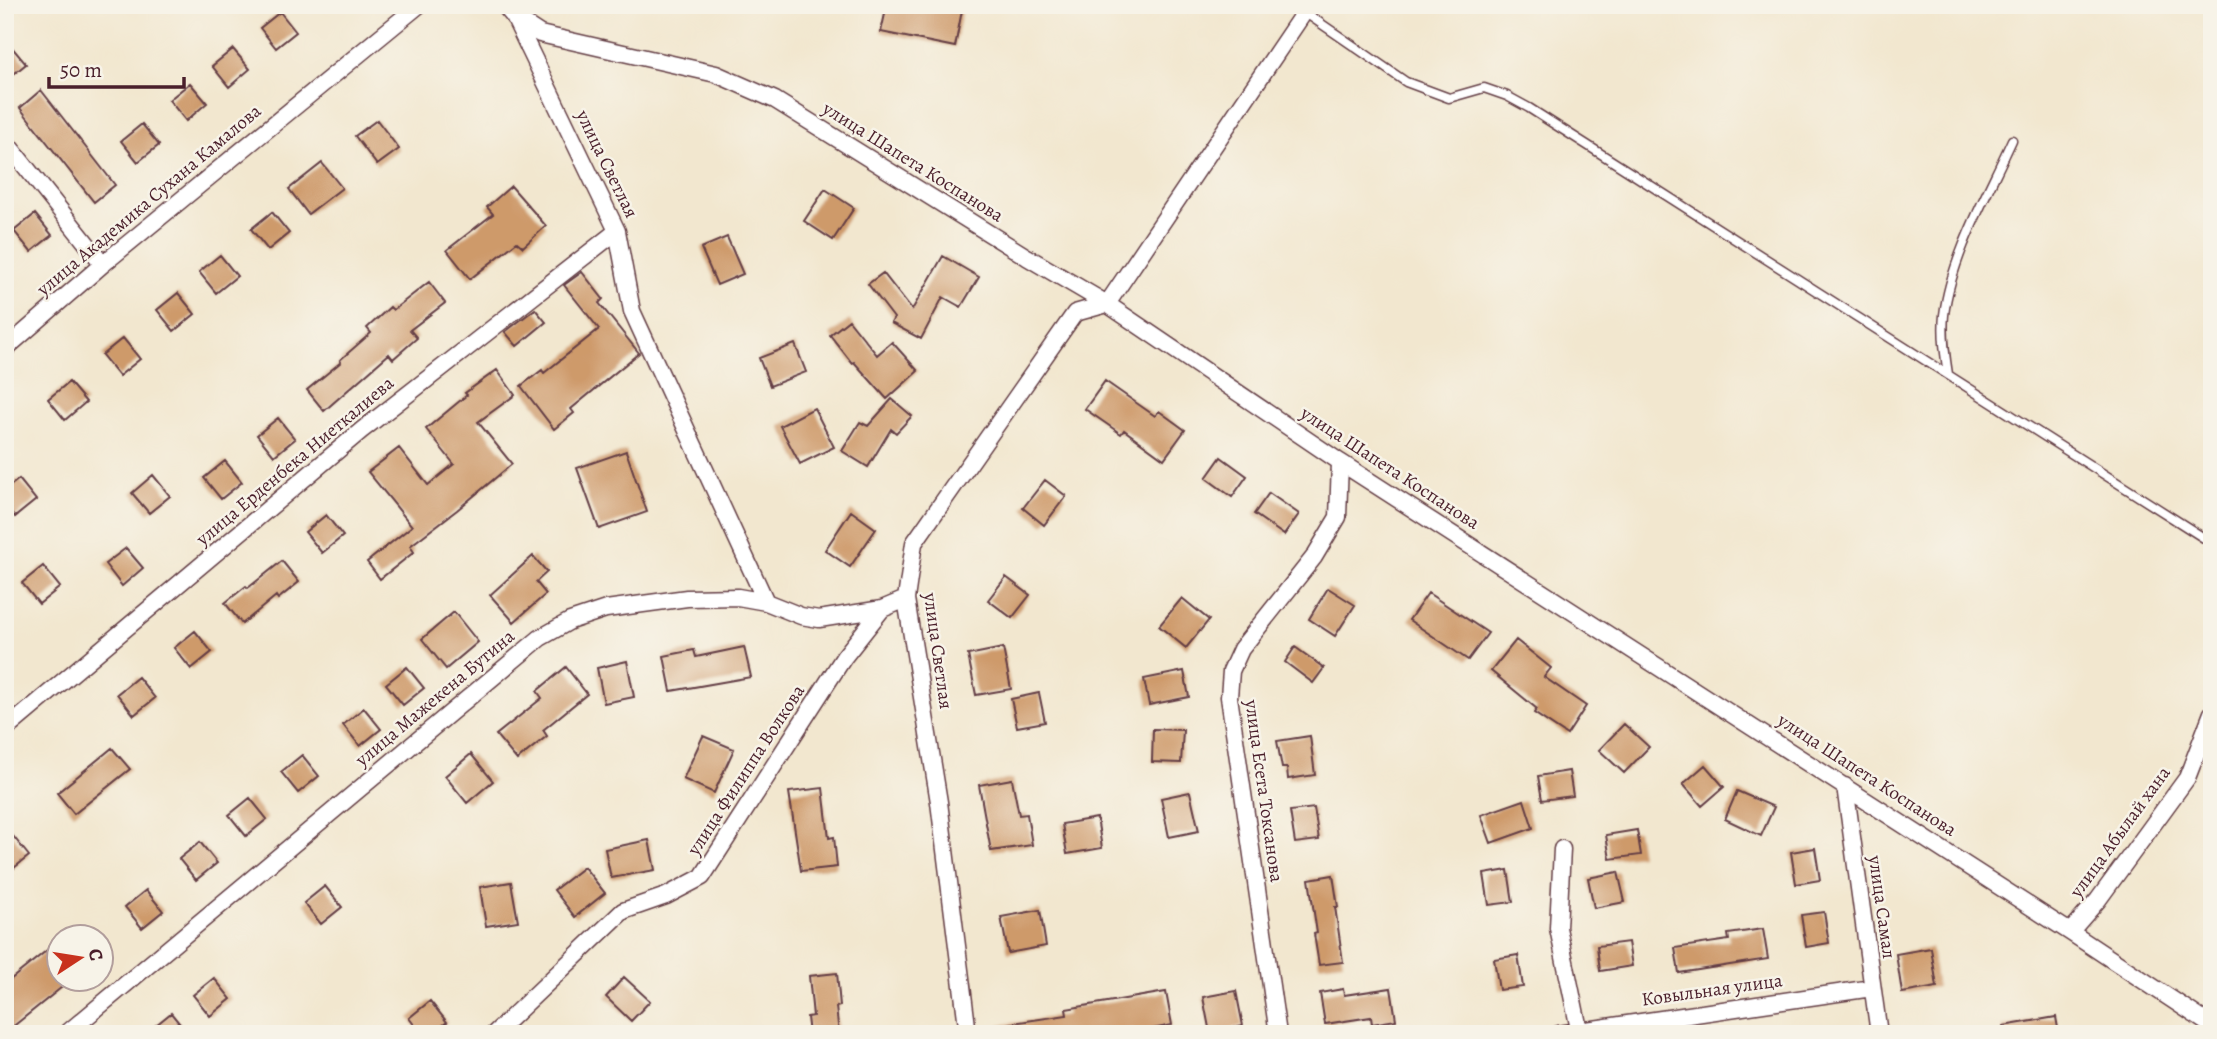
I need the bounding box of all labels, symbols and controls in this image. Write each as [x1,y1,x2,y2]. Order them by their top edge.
scale bar [49,46,184,90]
text: 50 m [60,56,102,84]
street label: улица Шапета Коспанова [817,95,1009,228]
street label: улица Академика Сухана Камалова [30,98,267,302]
street label: улица Светлая [569,105,644,222]
street label: улица Ерденбека Ниеткалиева [190,370,400,552]
street label: улица Шапета Коспанова [1295,400,1485,536]
street label: улица Светлая [917,590,959,711]
street label: улица Мажекена Бутина [349,623,520,773]
street label: улица Филиппа Волкова [680,679,811,861]
street label: улица Есета Токсанова [1238,697,1290,884]
street label: улица Шапета Коспанова [1772,707,1962,843]
street label: улица Абылай хана [2063,761,2177,904]
street label: улица Самал [1862,853,1902,960]
north arrow [46,923,116,993]
text: С [82,946,110,963]
street label: Ковыльная улица [1640,967,1784,1013]

